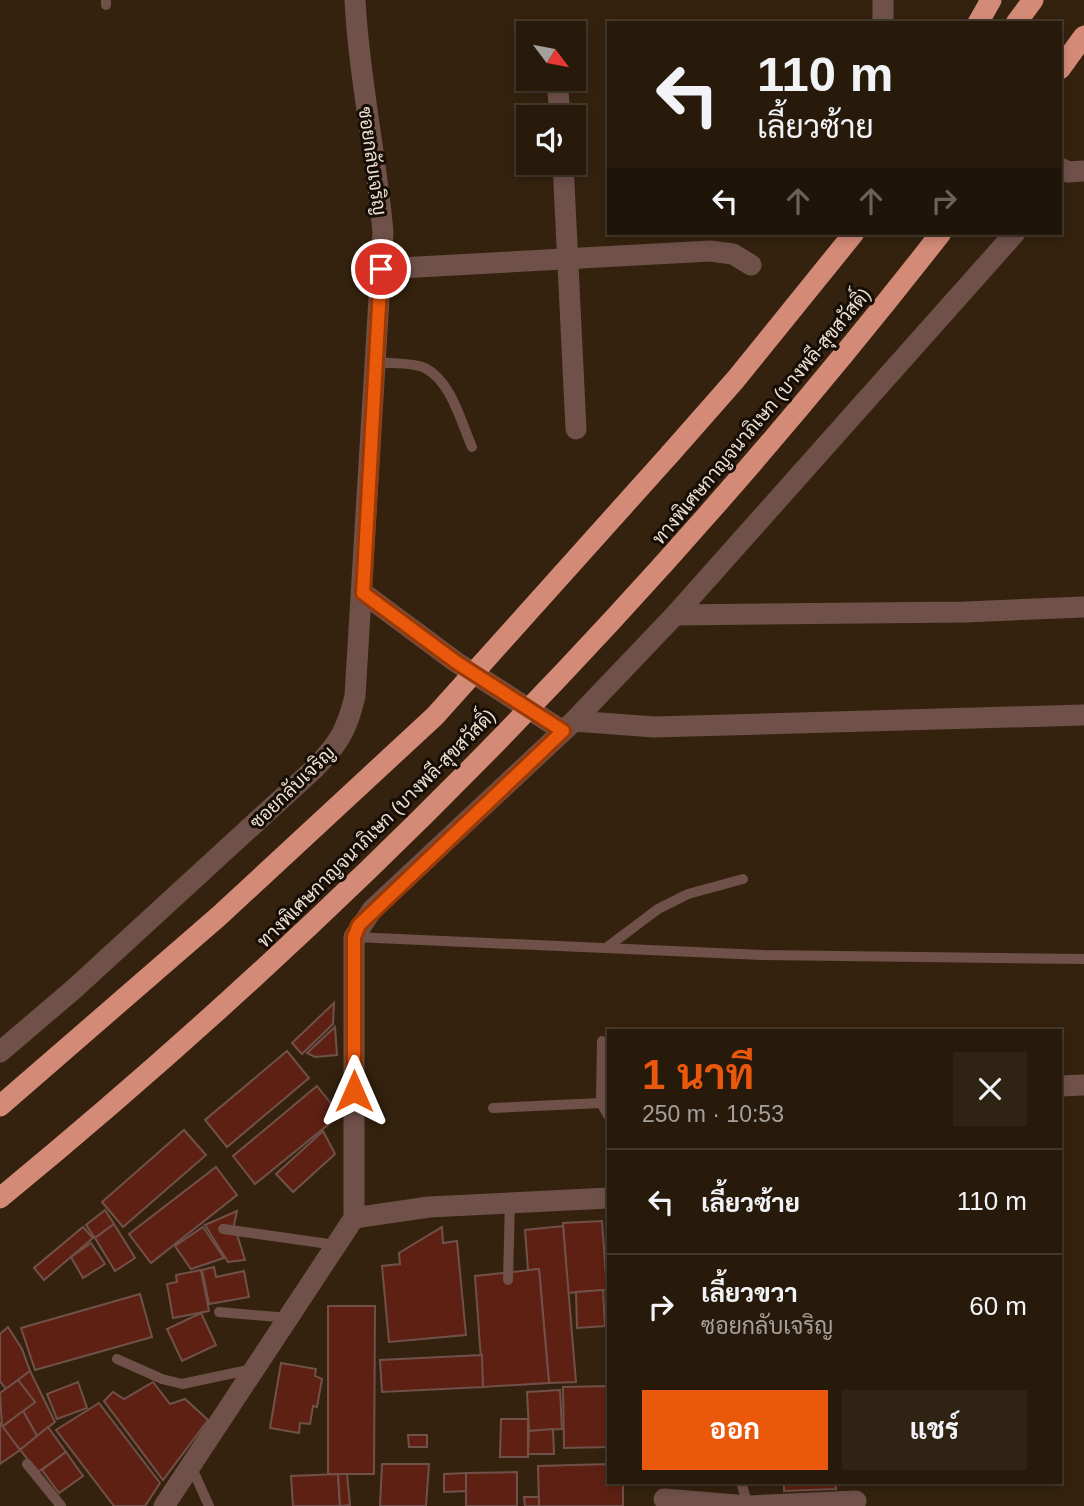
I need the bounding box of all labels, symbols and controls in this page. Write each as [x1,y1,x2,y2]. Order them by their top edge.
north arrow [516,21,586,91]
map controls [516,21,586,175]
text: 110 m [757,47,893,101]
icon: left [642,49,733,140]
street label: ซอยกลับเจริญ [354,105,391,217]
button: sound [516,105,586,175]
text: เลี้ยวซ้าย [757,109,874,145]
icon: left [706,182,744,220]
icon: ahead [779,182,817,220]
icon: ahead [852,182,890,220]
icon: right [925,182,963,220]
pin [351,239,411,299]
icon: arrive [362,250,400,288]
street label: ทางพิเศษกาญจนาภิเษก (บางพลี-สุขสวัสดิ์) [642,279,876,550]
street label: ทางพิเศษกาญจนาภิเษก (บางพลี-สุขสวัสดิ์) [247,699,501,953]
street label: ซอยกลับเจริญ [246,742,340,834]
text: 1 นาที [642,1051,754,1098]
button: close [953,1052,1027,1126]
position arrow [317,1054,391,1128]
text: 250 m · 10:53 [642,1101,784,1127]
icon: left [642,1183,680,1221]
text: 110 m [957,1186,1027,1216]
text: เลี้ยวซ้าย [701,1188,800,1218]
text: เลี้ยวขวา [701,1278,798,1308]
icon: right [642,1288,680,1326]
text: 60 m [969,1291,1027,1321]
text: ซอยกลับเจริญ [701,1313,833,1339]
button: ออก [642,1390,828,1470]
button: แชร์ [842,1390,1027,1470]

